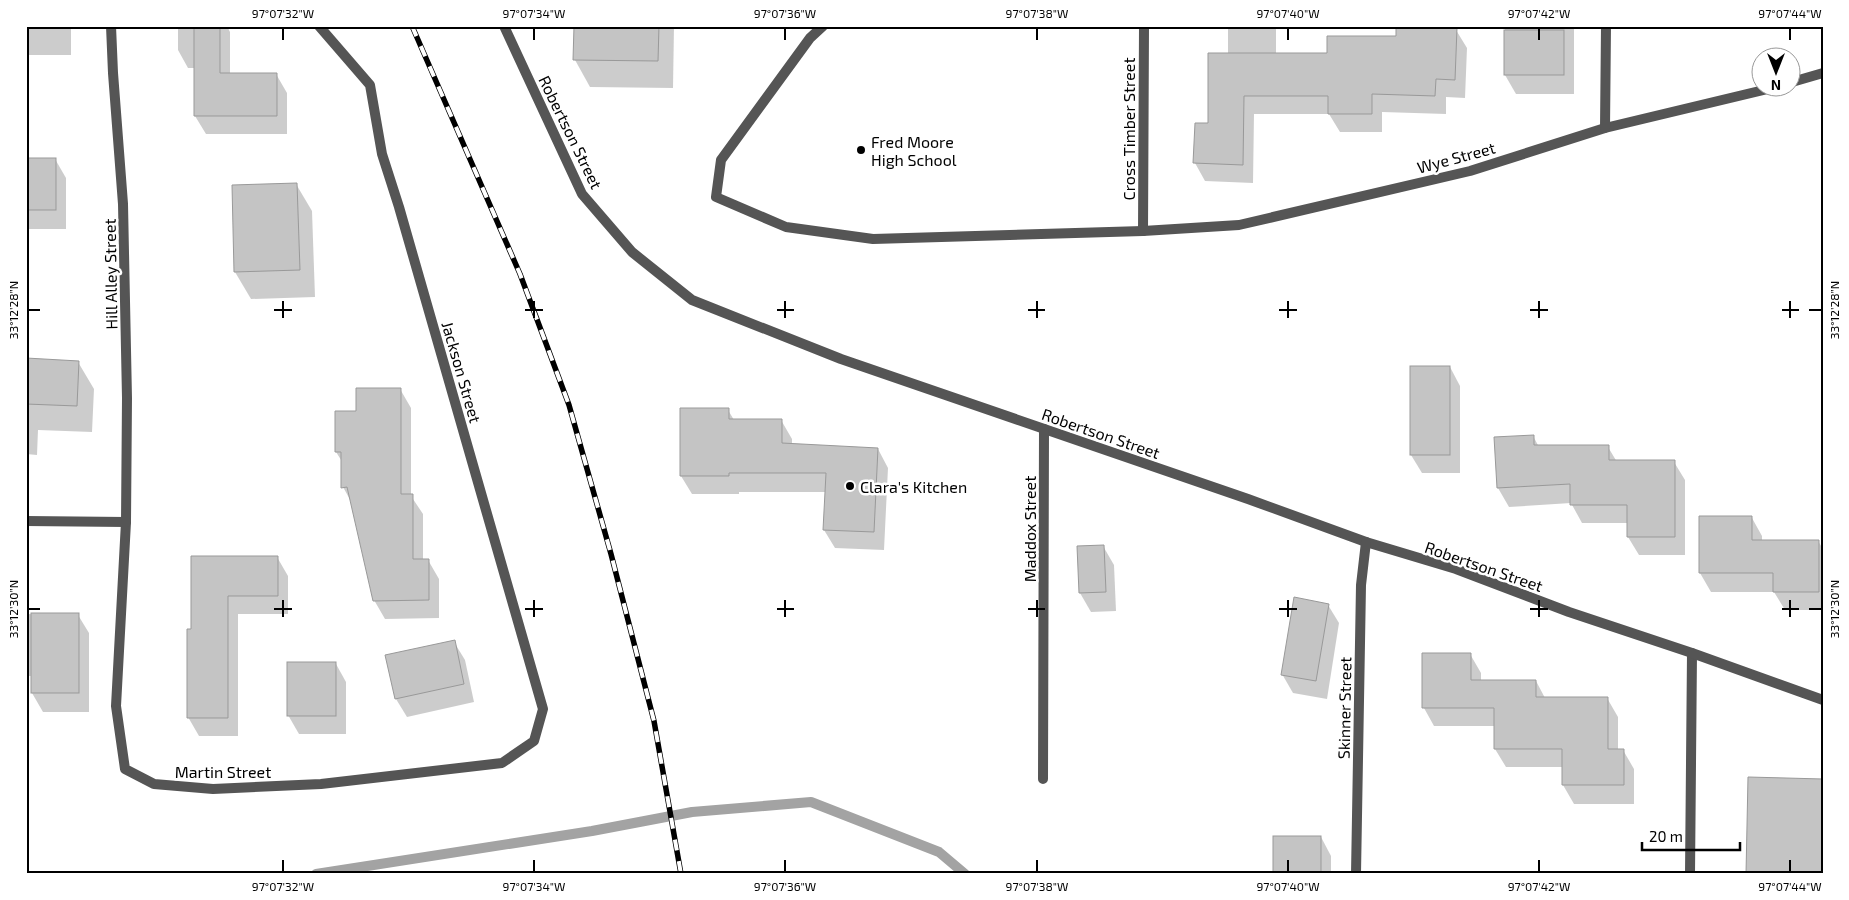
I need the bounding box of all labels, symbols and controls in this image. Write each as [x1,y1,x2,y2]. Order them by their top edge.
text: 97°07'32"W [252,6,314,20]
text: 97°07'34"W [503,6,565,20]
text: 97°07'36"W [754,6,816,20]
text: 97°07'38"W [1006,6,1068,20]
text: 97°07'40"W [1256,6,1320,20]
text: 97°07'42"W [1508,6,1570,20]
text: 97°07'44"W [1758,6,1822,20]
north arrow [1752,48,1802,98]
street label: Cross Timber Street [1119,58,1138,200]
street label: Robertson Street [535,72,607,192]
text: N [1771,77,1781,94]
place label: Fred Moore High School [871,132,957,169]
street label: Wye Street [1415,137,1497,177]
marker: Fred Moore High School [855,144,867,156]
street label: Hill Alley Street [100,218,120,330]
text: 33°12'28"N [6,281,20,339]
text: 33°12'28"N [1827,281,1841,339]
street label: Jackson Street [438,319,486,425]
street label: Robertson Street [1039,404,1163,462]
street label: Maddox Street [1020,476,1039,582]
place label: Clara's Kitchen [860,477,967,496]
marker: Clara's Kitchen [844,480,856,492]
street label: Robertson Street [1422,537,1546,595]
text: 33°12'30"N [6,580,20,638]
text: 33°12'30"N [1827,580,1841,638]
street label: Skinner Street [1334,657,1354,759]
street label: Martin Street [175,762,271,781]
scale bar [1642,820,1739,852]
text: 20 m [1649,827,1683,845]
text: 97°07'32"W [252,879,314,893]
text: 97°07'34"W [503,879,565,893]
text: 97°07'36"W [754,879,816,893]
text: 97°07'38"W [1006,879,1068,893]
text: 97°07'40"W [1256,879,1320,893]
text: 97°07'42"W [1508,879,1570,893]
text: 97°07'44"W [1758,879,1822,893]

